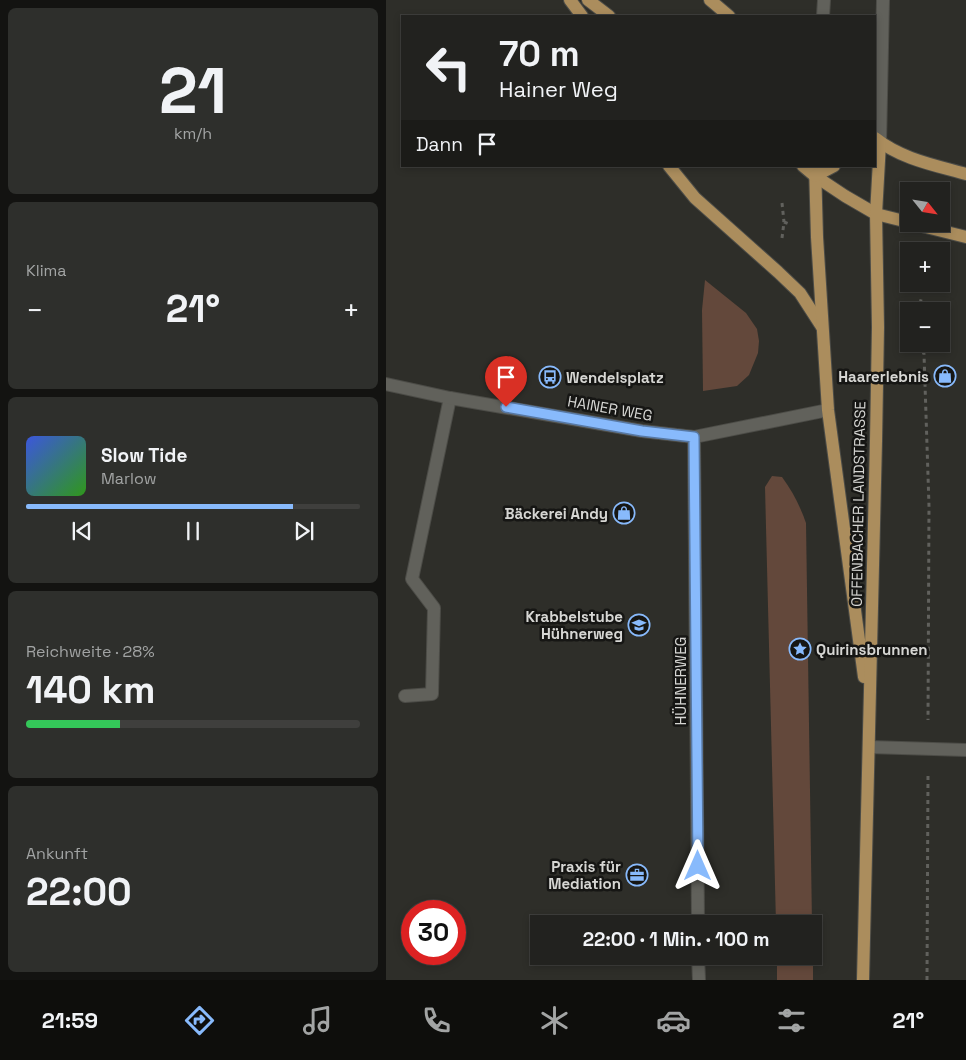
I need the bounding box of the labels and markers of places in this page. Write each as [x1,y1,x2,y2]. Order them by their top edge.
pin [485,356,527,407]
shop icon: Haarerlebnis [933,364,957,388]
bus stop icon: Wendelsplatz [538,365,562,389]
place label: Haarerlebnis [838,367,929,386]
place label: Wendelsplatz [566,368,664,387]
shop icon: Bäckerei Andy [612,501,636,525]
place label: Bäckerei Andy [505,504,608,523]
place label: Krabbelstube Hühnerweg [525,607,623,643]
school or university icon: Krabbelstube Hühnerweg [627,613,651,637]
place icon: Quirinsbrunnen [788,637,812,661]
place label: Quirinsbrunnen [816,640,928,659]
place label: Praxis für Mediation [548,857,621,893]
office icon: Praxis für Mediation [625,863,649,887]

